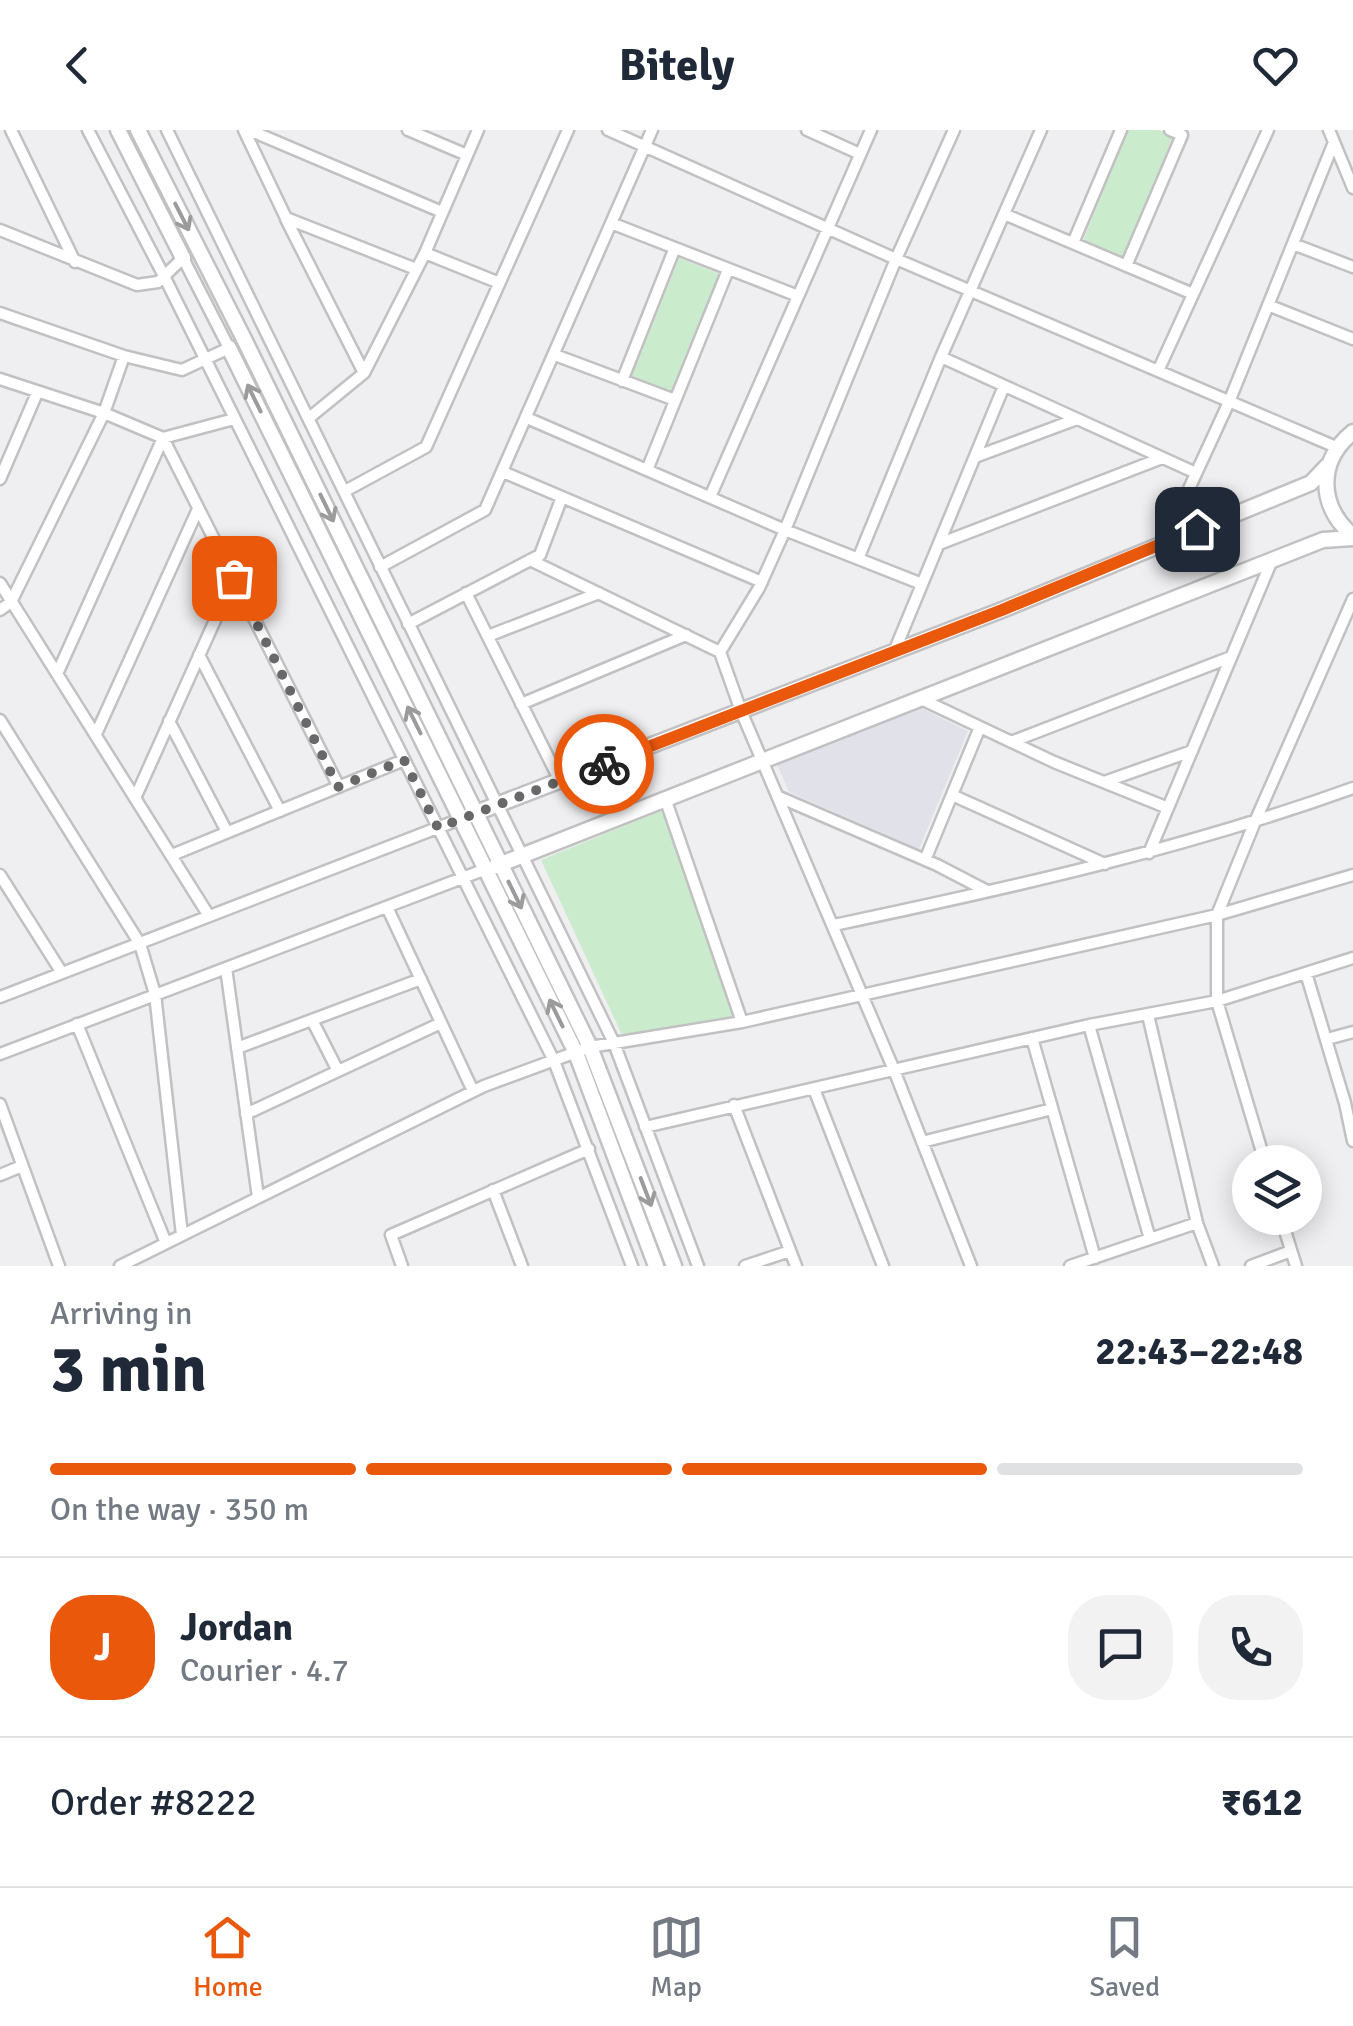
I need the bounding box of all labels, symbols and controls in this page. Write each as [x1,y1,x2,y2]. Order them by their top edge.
icon: back [50,38,105,93]
text: Bitely [619,38,734,93]
icon: heart [1248,38,1303,93]
one-way arrow [173,202,192,232]
one-way arrow [244,384,263,413]
pin [1155,487,1240,572]
one-way arrow [318,493,337,522]
icon: home [1170,502,1225,557]
pin [192,536,277,621]
icon: bag [207,551,262,606]
one-way arrow [404,706,423,736]
courier [554,714,654,814]
icon: bike [577,737,632,792]
one-way arrow [506,879,525,909]
one-way arrow [546,998,565,1028]
map controls [1232,1145,1322,1235]
button: layers [1232,1145,1322,1235]
one-way arrow [638,1175,656,1206]
text: Arriving in [50,1294,192,1333]
text: 22:43–22:48 [1095,1328,1303,1375]
text: 3 min [50,1330,207,1410]
text: On the way · 350 m [50,1490,309,1529]
button: chat [1068,1595,1173,1700]
button: phone [1198,1595,1303,1700]
text: Jordan [180,1604,293,1651]
text: J [94,1624,111,1671]
text: Courier · 4.7 [180,1651,349,1690]
text: Order #8222 [50,1779,257,1826]
text: ₹612 [1221,1779,1303,1826]
tab: Home [193,1910,263,2004]
tab: Map [649,1910,704,2004]
tab: Saved [1090,1910,1160,2004]

